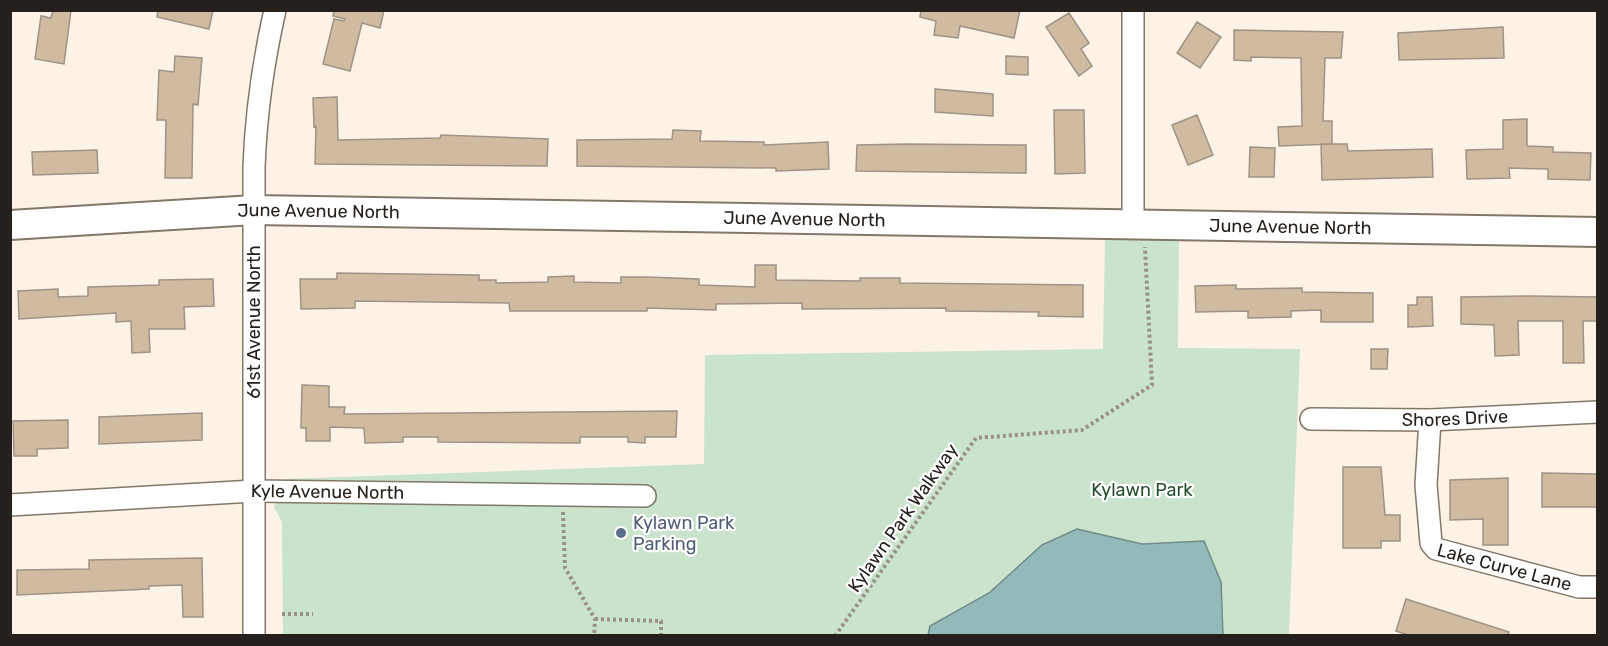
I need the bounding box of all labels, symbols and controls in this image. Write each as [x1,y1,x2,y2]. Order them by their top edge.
street label: June Avenue North [237,199,400,223]
street label: June Avenue North [723,207,886,231]
street label: June Avenue North [1209,215,1372,239]
street label: 61st Avenue North [243,245,265,399]
street label: Shores Drive [1402,405,1509,431]
street label: Kylawn Park Walkway [843,439,963,597]
park label: Kylawn Park [1091,479,1193,501]
street label: Kyle Avenue North [251,480,404,504]
place label: Kylawn Park Parking [633,512,735,555]
marker: Kylawn Park Parking [614,526,628,540]
street label: Lake Curve Lane [1435,539,1574,596]

